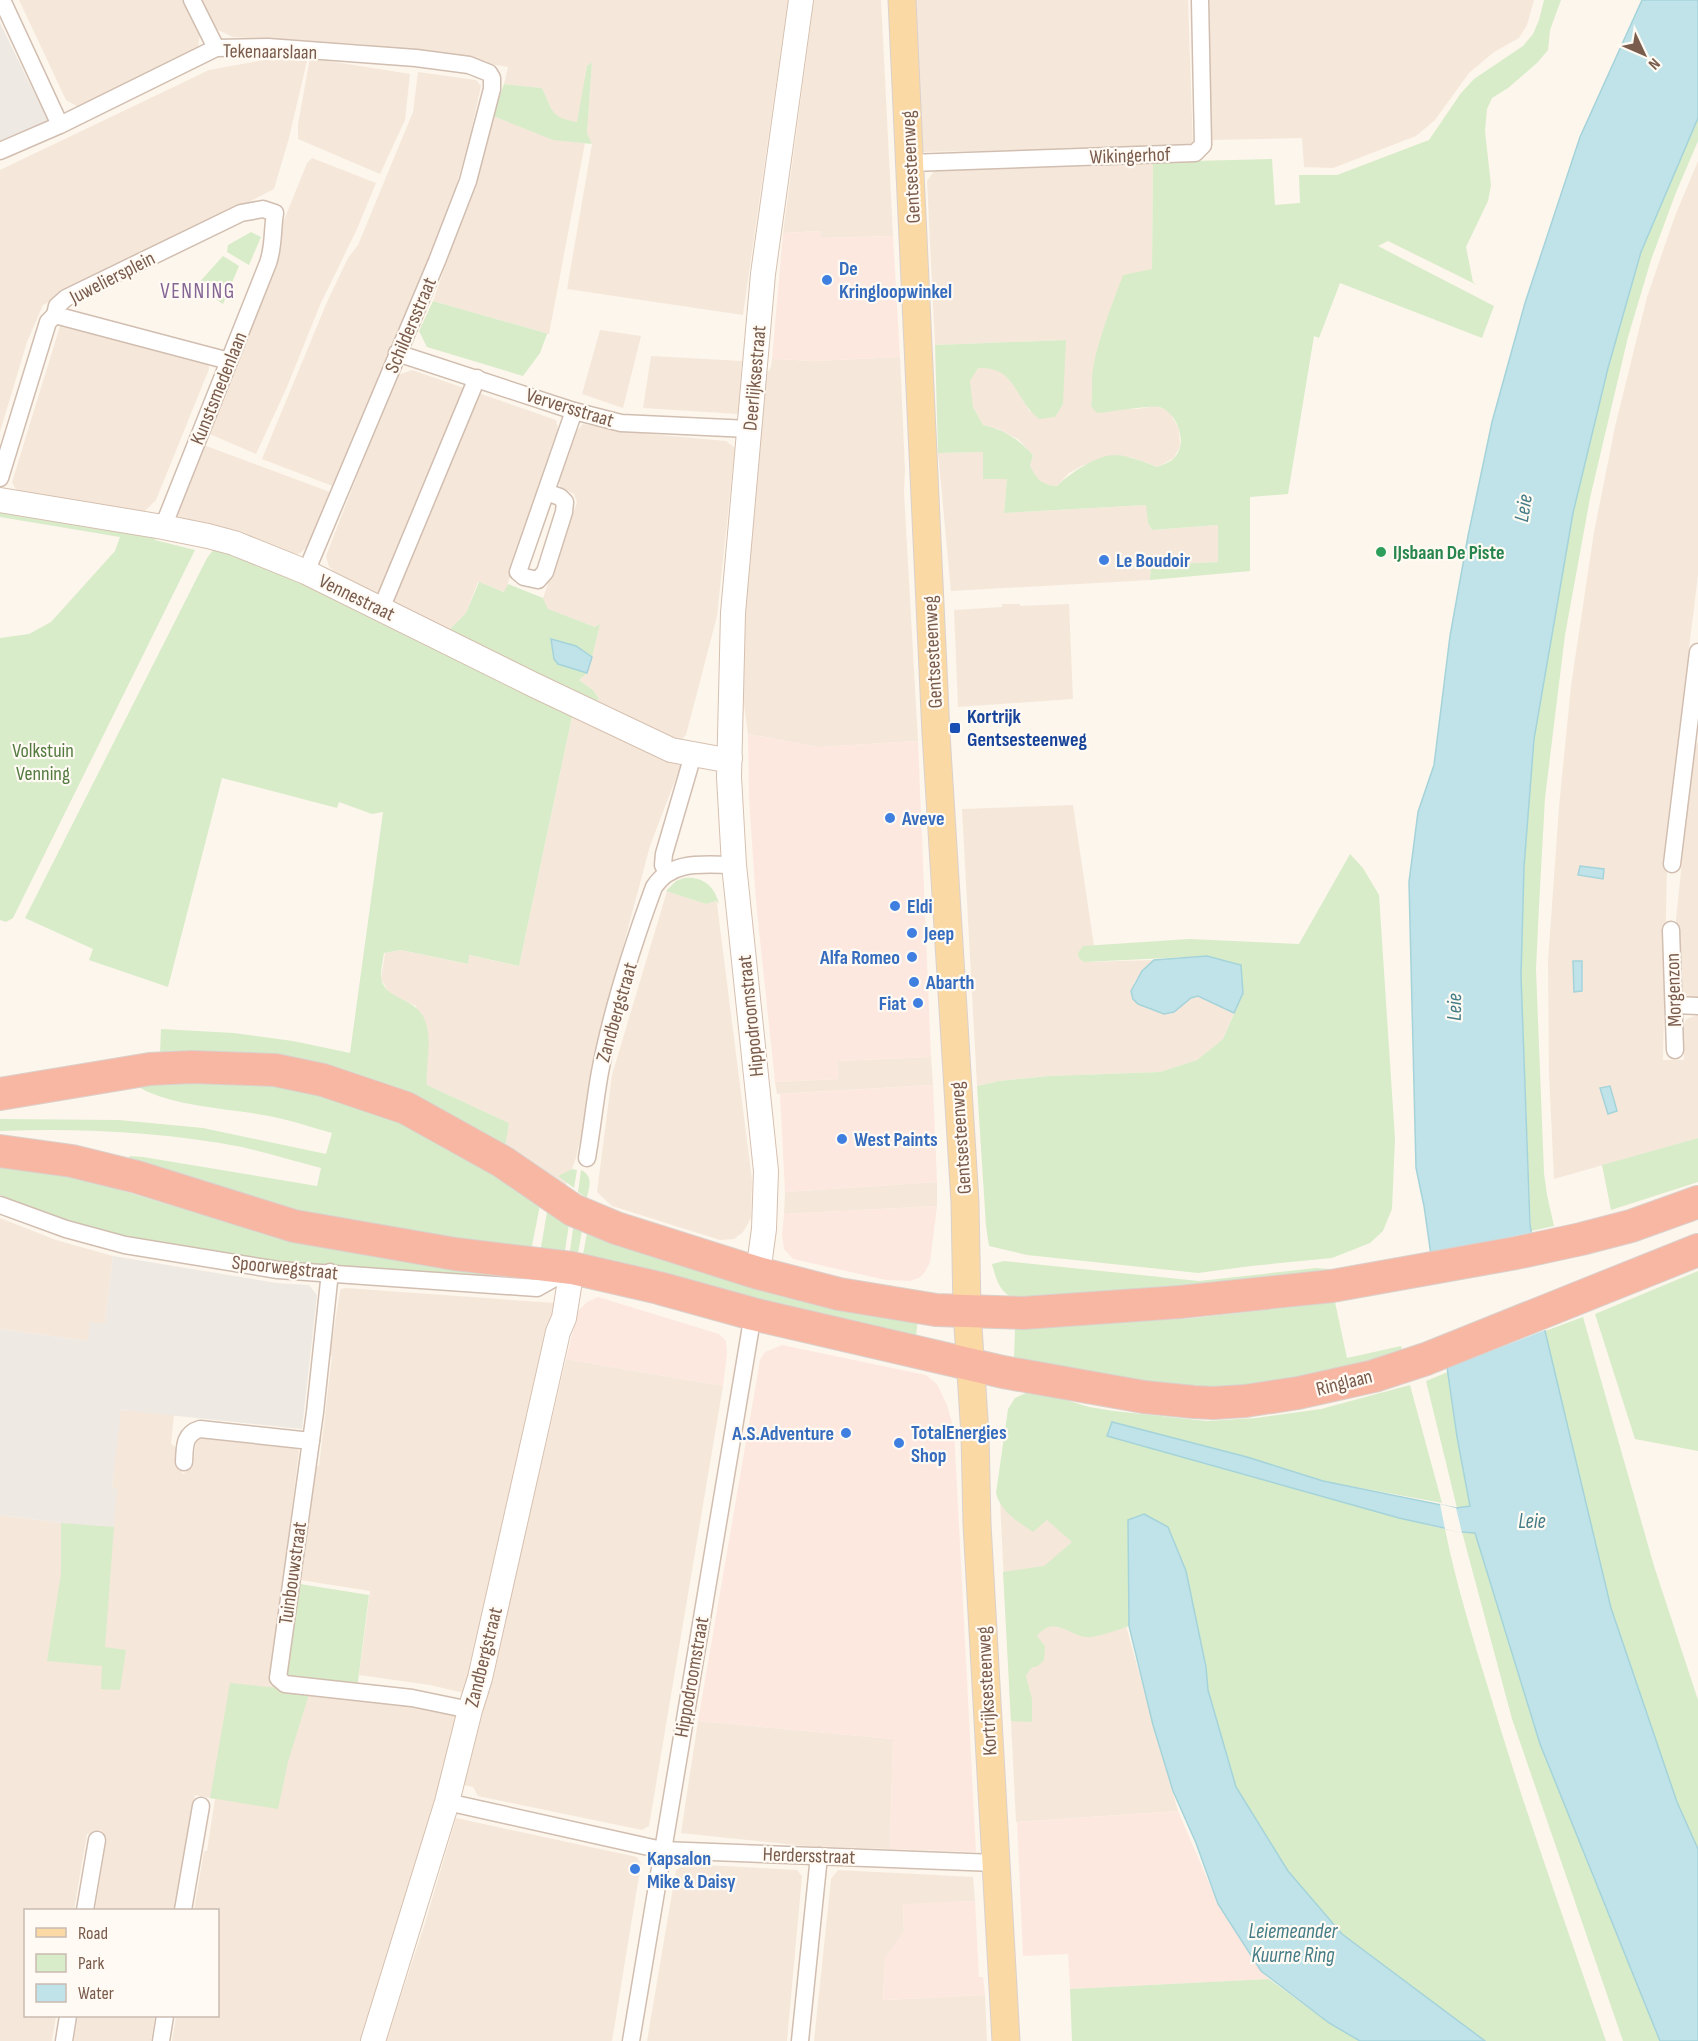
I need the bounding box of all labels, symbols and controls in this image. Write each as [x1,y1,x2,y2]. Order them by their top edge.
north arrow [1614,24,1674,84]
street label: Tekenaarslaan [223,39,317,65]
text: N [1644,54,1664,73]
street label: Gentsesteenweg [896,110,926,224]
street label: Wikingerhof [1089,143,1171,169]
street label: Juweliersplein [65,246,159,310]
place label: De Kringloopwinkel [839,257,952,304]
marker: De Kringloopwinkel [820,273,834,287]
street label: Schildersstraat [380,274,442,377]
district label: VENNING [160,279,236,304]
street label: Deerlijksestraat [738,324,772,432]
street label: Kunstsmedenlaan [185,328,252,448]
street label: Verversstraat [523,383,617,433]
water label: Leie [1509,493,1538,524]
place label: IJsbaan De Piste [1393,541,1505,565]
marker: IJsbaan De Piste [1374,545,1388,559]
place label: Le Boudoir [1116,549,1190,573]
marker: Le Boudoir [1097,553,1111,567]
street label: Vennestraat [315,569,399,627]
street label: Gentsesteenweg [918,595,948,709]
place label: Kortrijk Gentsesteenweg [967,705,1088,752]
marker: Kortrijk Gentsesteenweg [948,721,962,735]
park label: Volkstuin Venning [12,739,74,786]
place label: Aveve [901,807,944,831]
marker: Aveve [883,811,897,825]
place label: Eldi [907,895,933,919]
marker: Eldi [888,899,902,913]
place label: Jeep [923,922,954,946]
marker: Jeep [905,926,919,940]
place label: Alfa Romeo [819,946,900,970]
marker: Alfa Romeo [905,950,919,964]
street label: Morgenzon [1661,953,1687,1027]
street label: Hippodroomstraat [733,954,769,1078]
street label: Zandbergstraat [591,960,643,1065]
place label: Abarth [925,971,975,995]
marker: Abarth [907,975,921,989]
place label: Fiat [879,992,906,1016]
water label: Leie [1442,993,1467,1021]
marker: Fiat [911,996,925,1010]
street label: Gentsesteenweg [945,1081,977,1195]
place label: West Paints [854,1128,938,1152]
marker: West Paints [835,1132,849,1146]
street label: Spoorwegstraat [231,1250,339,1286]
street label: Ringlaan [1314,1364,1375,1402]
place label: TotalEnergies Shop [911,1421,1007,1468]
place label: A.S.Adventure [731,1422,834,1446]
marker: A.S.Adventure [839,1426,853,1440]
marker: TotalEnergies Shop [892,1436,906,1450]
water label: Leie [1518,1509,1546,1534]
street label: Tuinbouwstraat [274,1520,312,1626]
street label: Zandbergstraat [460,1605,508,1710]
street label: Hippodroomstraat [670,1615,714,1739]
street label: Kortrijksesteenweg [972,1626,1002,1756]
street label: Herdersstraat [762,1842,856,1870]
place label: Kapsalon Mike & Daisy [647,1847,736,1894]
marker: Kapsalon Mike & Daisy [628,1862,642,1876]
legend [24,1909,219,2017]
water label: Leiemeander Kuurne Ring [1249,1919,1339,1968]
text: Road [78,1923,108,1944]
text: Park [78,1953,104,1974]
text: Water [78,1983,114,2004]

